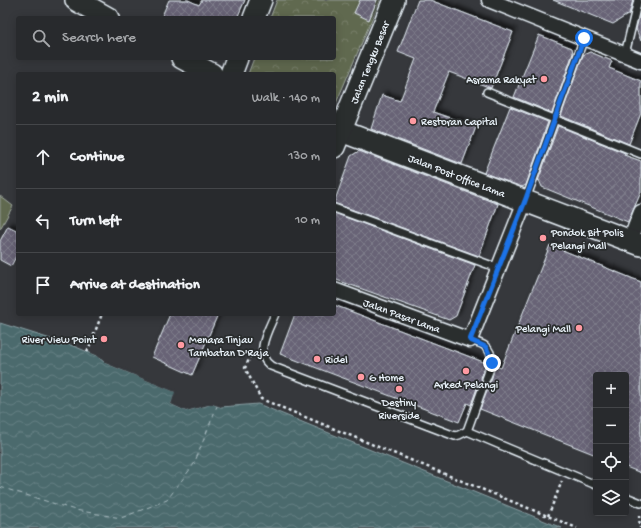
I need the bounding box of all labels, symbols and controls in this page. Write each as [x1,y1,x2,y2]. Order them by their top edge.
search box [16,16,336,60]
street label: Jalan Tengku Besar [349,19,393,106]
icon: search [30,27,52,49]
text: Search here [62,29,136,47]
route start [575,29,593,47]
marker: Asrama Rakyat [539,74,549,84]
place label: Asrama Rakyat [466,75,537,87]
text: 2 min [32,88,68,108]
text: Walk · 140 m [252,91,320,106]
marker: Restoran Capital [408,116,418,126]
place label: Restoran Capital [421,117,498,129]
icon: ahead [32,146,54,168]
text: Continue [70,148,124,166]
text: 130 m [288,149,320,164]
street label: Jalan Post Office Lama [406,152,508,201]
icon: left [32,210,54,232]
text: Turn left [70,212,121,230]
text: 10 m [295,213,320,228]
place label: Pondok Bit Polis Pelangi Mall [550,228,624,253]
marker: Pondok Bit Polis Pelangi Mall [538,233,548,243]
icon: arrive [32,274,54,296]
text: Arrive at destination [70,276,200,294]
street label: Jalan Pasar Lama [361,297,442,337]
marker: Pelangi Mall [574,323,584,333]
place label: Pelangi Mall [515,324,572,336]
marker: River View Point [99,334,109,344]
place label: River View Point [22,335,97,347]
place label: Menara Tinjau Tambatan D'Raja [188,335,270,360]
marker: Menara Tinjau Tambatan D'Raja [176,340,186,350]
marker: Ridel [312,354,322,364]
route end [483,354,501,372]
place label: Ridel [325,355,348,367]
marker: Arked Pelangi [461,366,471,376]
marker: G Home [356,372,366,382]
map controls [593,372,629,516]
button: + [593,372,629,408]
place label: G Home [369,373,404,385]
place label: Arked Pelangi [434,380,498,392]
marker: Destiny Riverside [394,384,404,394]
place label: Destiny Riverside [378,398,420,423]
button: − [593,408,629,444]
button: locate [593,444,629,480]
button: layers [593,480,629,516]

